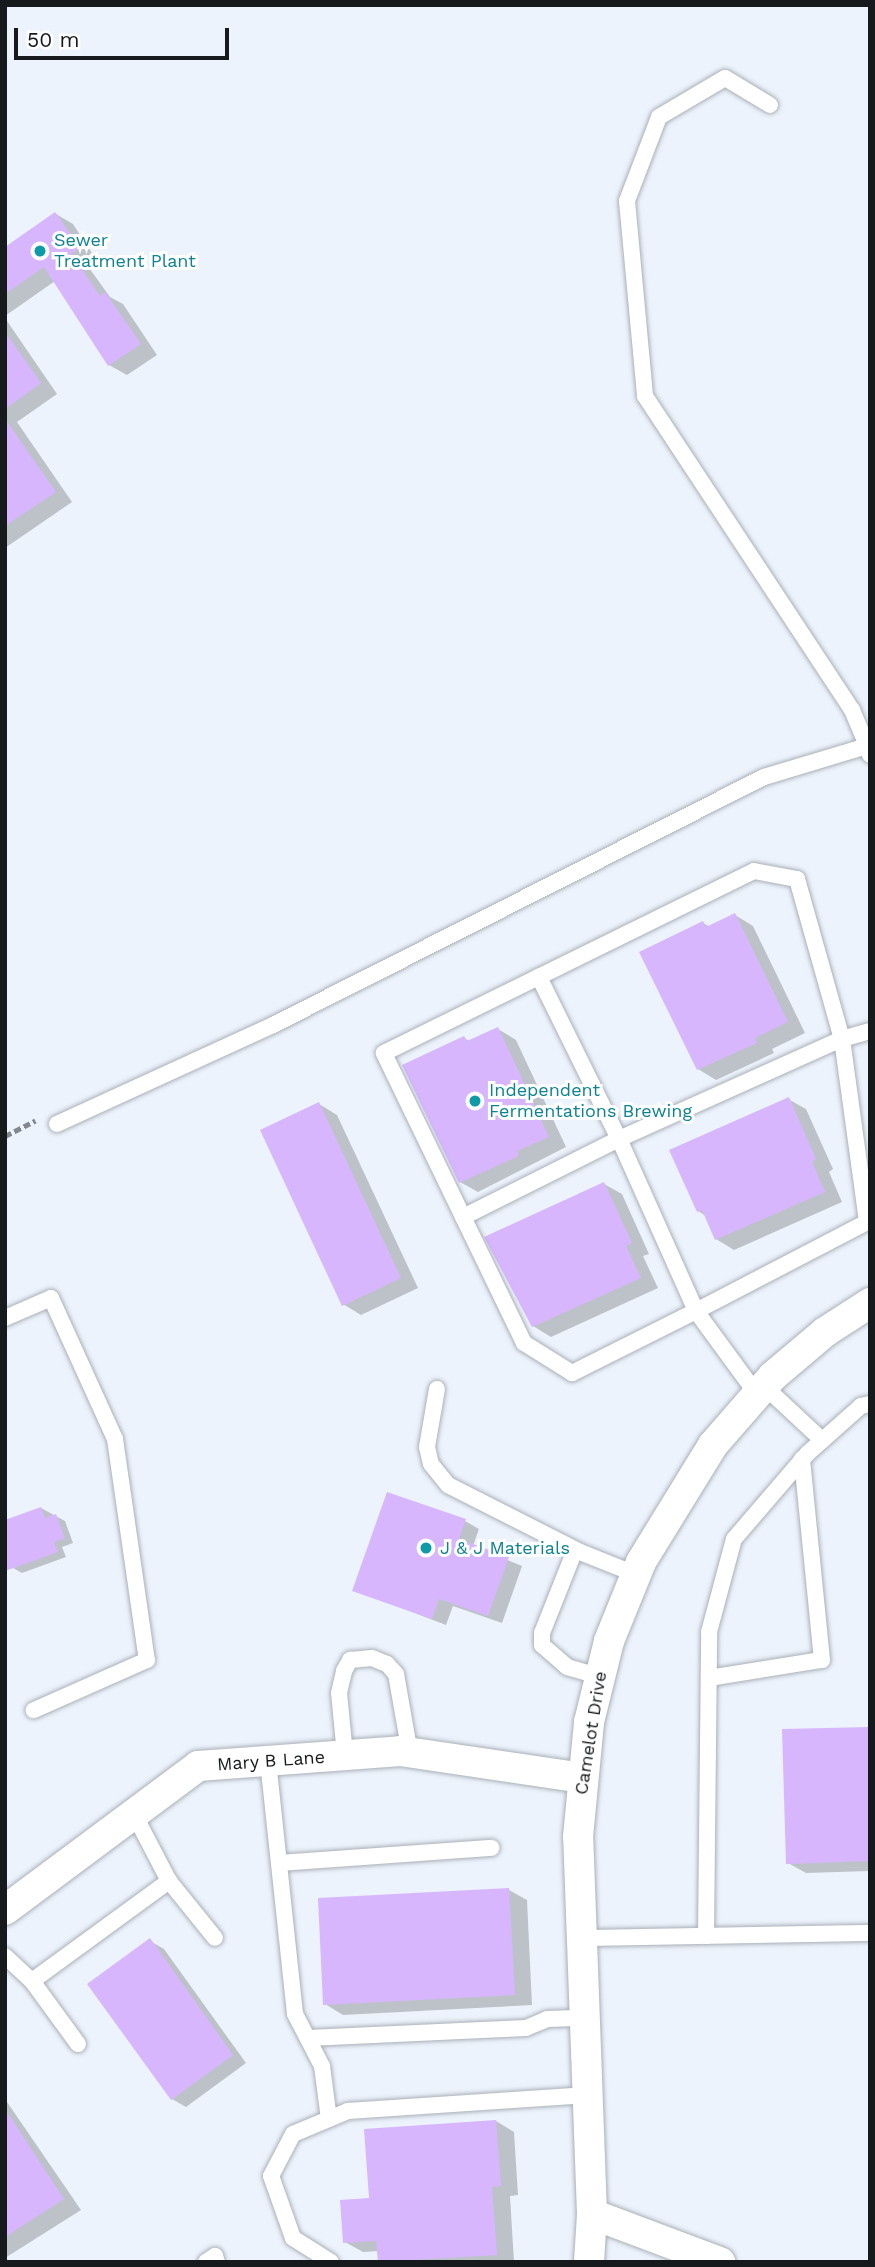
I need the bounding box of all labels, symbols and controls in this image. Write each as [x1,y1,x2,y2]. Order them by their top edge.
scale bar [18,14,233,58]
text: 50 m [27,27,79,52]
place label: Sewer Treatment Plant [54,230,196,272]
marker: Sewer Treatment Plant [32,243,48,259]
place label: Independent Fermentations Brewing [489,1080,692,1122]
marker: Independent Fermentations Brewing [467,1093,483,1109]
place label: J & J Materials [440,1537,570,1559]
marker: J & J Materials [418,1540,434,1556]
street label: Camelot Drive [571,1670,611,1796]
street label: Mary B Lane [216,1746,326,1776]

